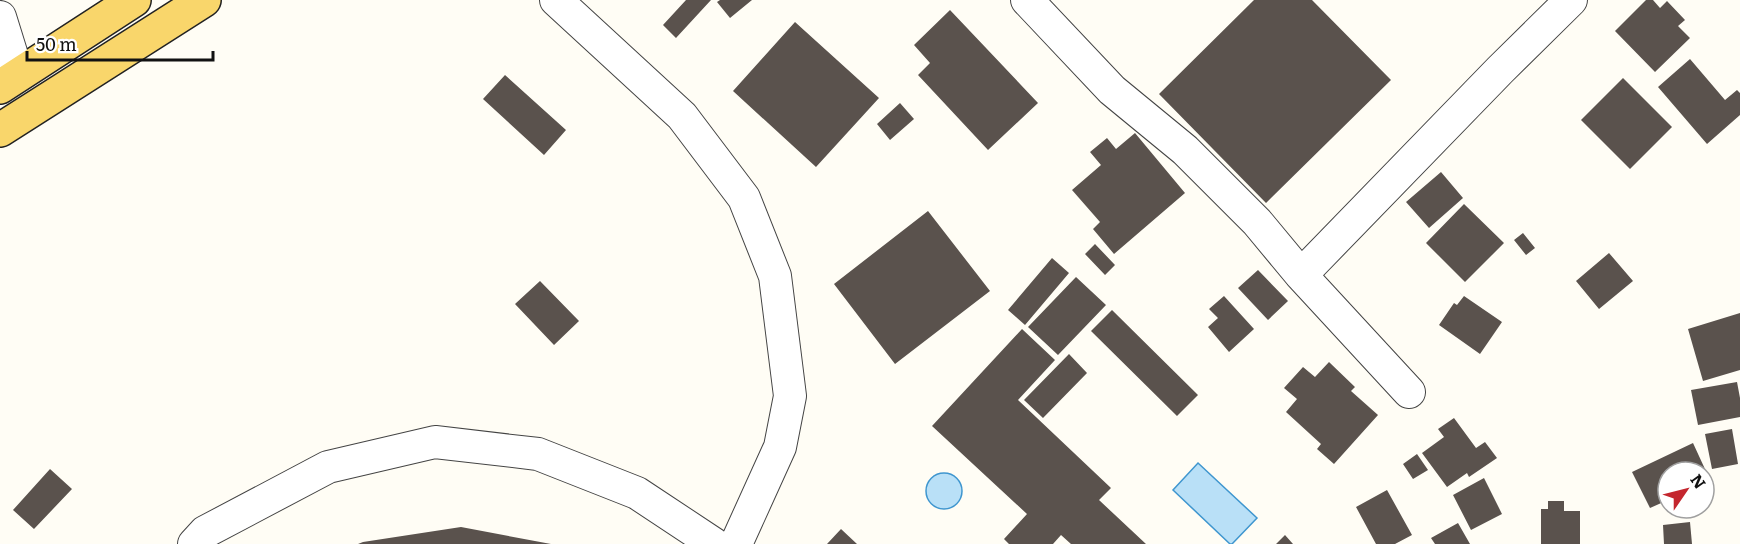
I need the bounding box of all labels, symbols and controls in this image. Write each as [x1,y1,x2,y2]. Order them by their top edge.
scale bar [27,24,213,62]
text: 50 m [36,30,77,57]
north arrow [1656,460,1716,520]
text: N [1685,468,1713,493]

